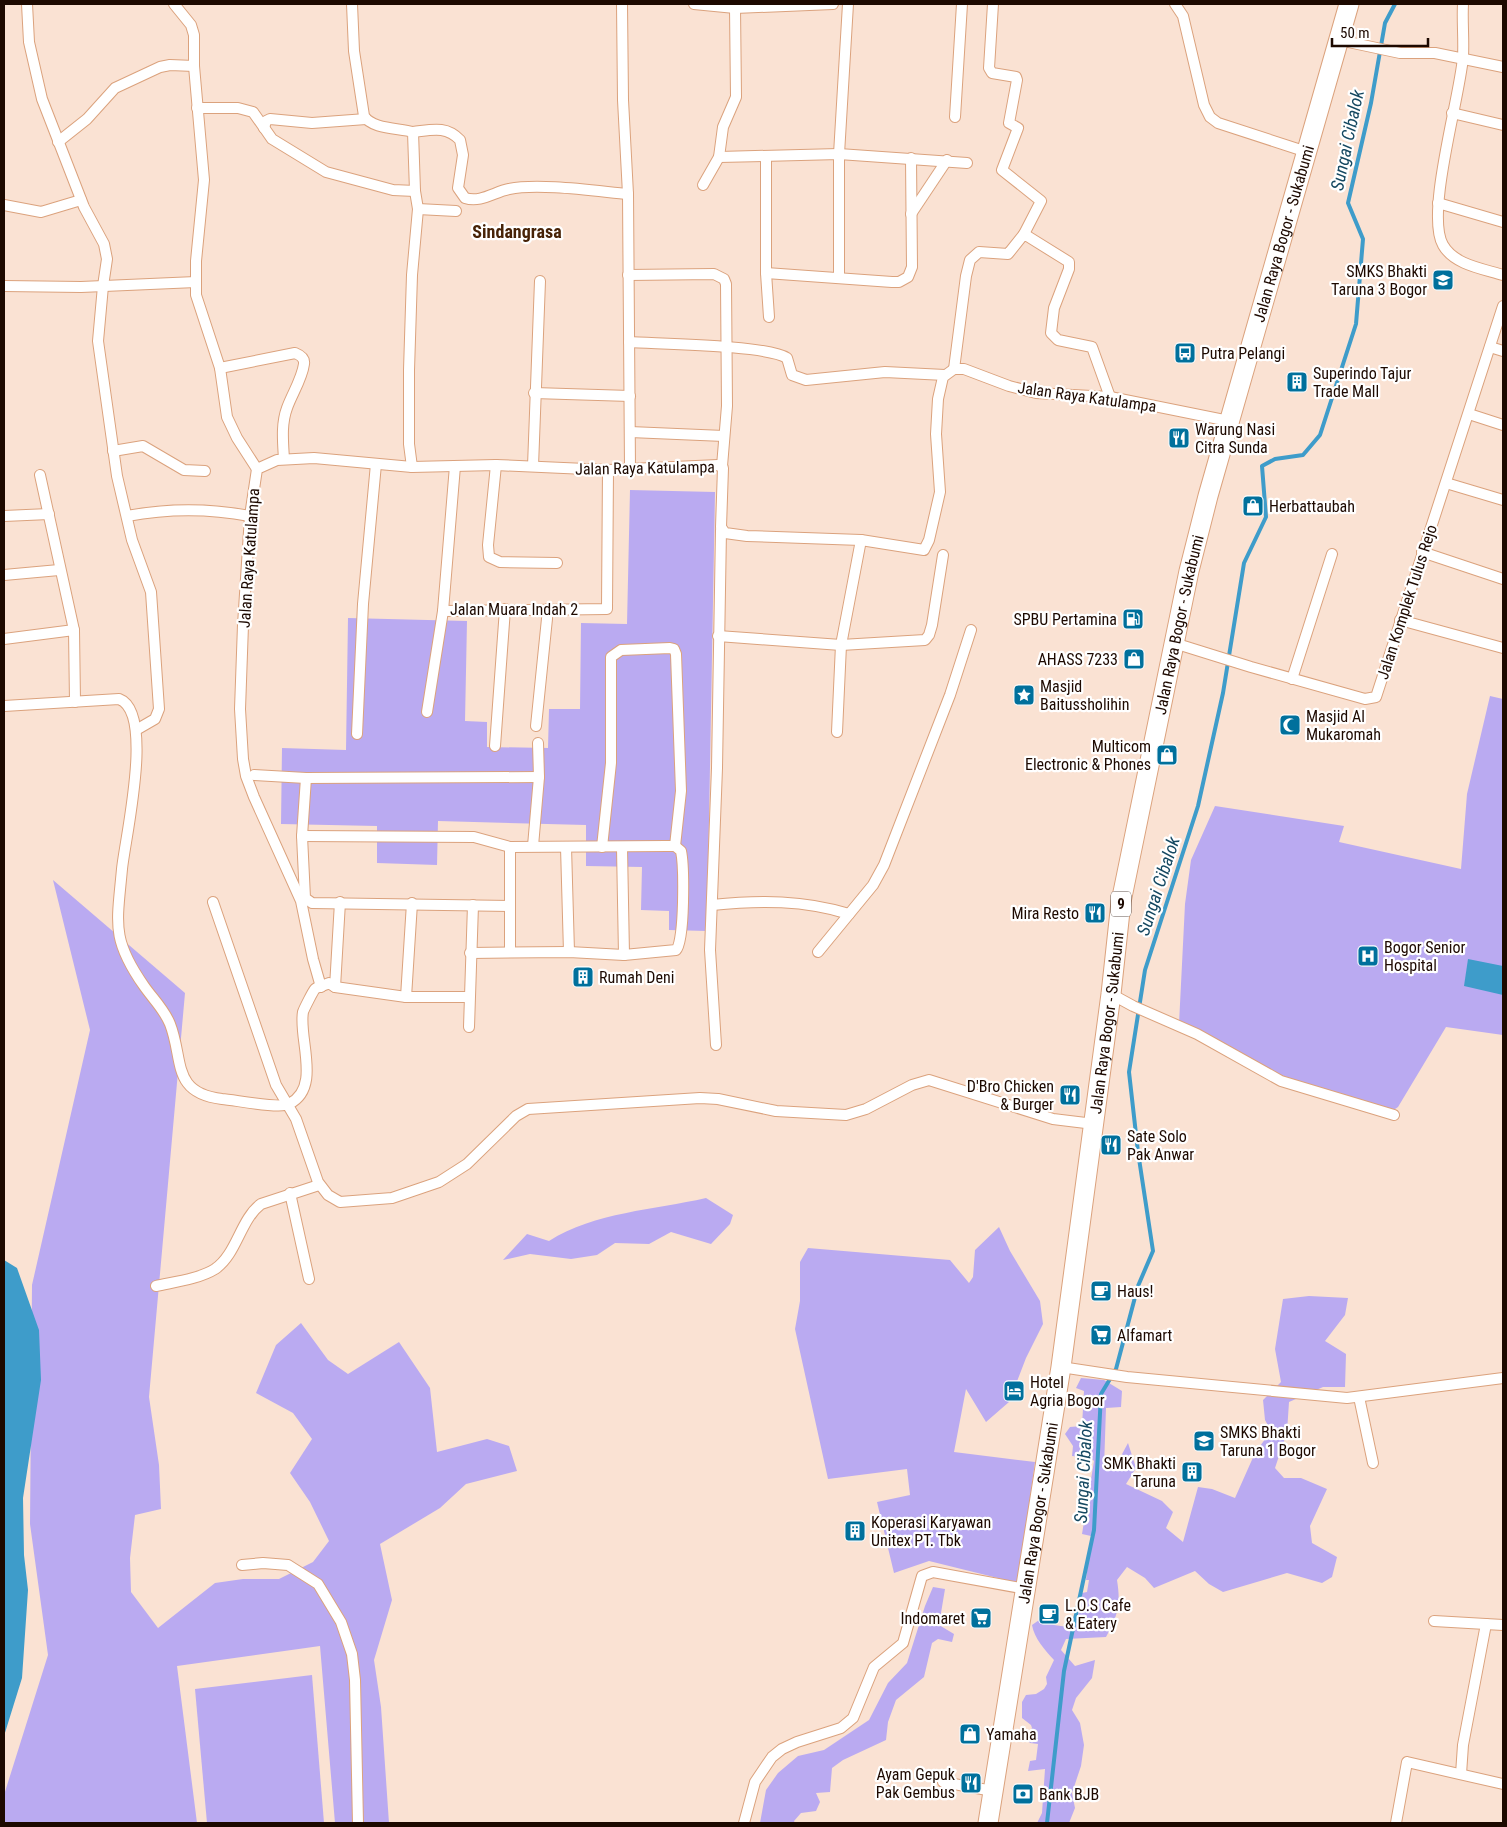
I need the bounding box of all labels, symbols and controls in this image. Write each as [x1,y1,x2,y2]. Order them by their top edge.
scale bar [1332,15,1428,47]
text: 50 m [1340,24,1370,42]
water label: Sungai Cibalok [1326,87,1368,192]
street label: Jalan Raya Bogor - Sukabumi [1249,143,1318,324]
district label: Sindangrasa [472,221,562,242]
place label: SMKS Bhakti Taruna 3 Bogor [1331,262,1427,299]
school or university icon: SMKS Bhakti Taruna 3 Bogor [1431,268,1455,292]
bus stop icon: Putra Pelangi [1173,341,1197,365]
place label: Putra Pelangi [1201,344,1285,363]
place label: Superindo Tajur Trade Mall [1313,364,1411,401]
building icon: Superindo Tajur Trade Mall [1285,370,1309,394]
street label: Jalan Raya Katulampa [1016,378,1158,416]
place label: Warung Nasi Citra Sunda [1195,420,1275,457]
restaurant icon: Warung Nasi Citra Sunda [1167,426,1191,450]
street label: Jalan Raya Katulampa [575,457,715,479]
street label: Jalan Raya Katulampa [235,488,263,628]
shop icon: Herbattaubah [1241,494,1265,518]
place label: Herbattaubah [1269,497,1355,516]
street label: Jalan Komplek Tulus Rejo [1373,522,1441,682]
street label: Jalan Raya Bogor - Sukabumi [1150,533,1207,716]
street label: Jalan Muara Indah 2 [450,600,578,619]
fuel station icon: SPBU Pertamina [1121,607,1145,631]
place label: SPBU Pertamina [1013,610,1117,629]
shop icon: AHASS 7233 [1122,647,1146,671]
place label: AHASS 7233 [1038,650,1118,669]
place label: Masjid Baitussholihin [1040,677,1129,714]
place icon: Masjid Baitussholihin [1012,683,1036,707]
place label: Masjid Al Mukaromah [1306,707,1381,744]
mosque icon: Masjid Al Mukaromah [1278,713,1302,737]
place label: Multicom Electronic & Phones [1025,737,1151,774]
shop icon: Multicom Electronic & Phones [1155,743,1179,767]
water label: Sungai Cibalok [1132,833,1184,938]
road number: 9 [1111,892,1131,916]
restaurant icon: Mira Resto [1083,901,1107,925]
place label: Mira Resto [1011,904,1079,923]
street label: Jalan Raya Bogor - Sukabumi [1086,931,1127,1115]
place label: Bogor Senior Hospital [1384,938,1465,975]
hospital icon: Bogor Senior Hospital [1356,944,1380,968]
building icon: Rumah Deni [571,965,595,989]
place label: Rumah Deni [599,968,674,987]
place label: D'Bro Chicken & Burger [967,1077,1054,1114]
restaurant icon: D'Bro Chicken & Burger [1058,1083,1082,1107]
place label: Sate Solo Pak Anwar [1127,1127,1194,1164]
restaurant icon: Sate Solo Pak Anwar [1099,1133,1123,1157]
cafe icon: Haus! [1089,1279,1113,1303]
place label: Haus! [1117,1282,1154,1301]
supermarket icon: Alfamart [1089,1323,1113,1347]
place label: Alfamart [1117,1326,1173,1345]
place label: Hotel Agria Bogor [1030,1373,1105,1410]
hotel icon: Hotel Agria Bogor [1002,1379,1026,1403]
water label: Sungai Cibalok [1070,1419,1096,1524]
street label: Jalan Raya Bogor - Sukabumi [1014,1421,1061,1605]
place label: SMKS Bhakti Taruna 1 Bogor [1220,1423,1316,1460]
school or university icon: SMKS Bhakti Taruna 1 Bogor [1192,1429,1216,1453]
place label: SMK Bhakti Taruna [1103,1454,1176,1491]
building icon: SMK Bhakti Taruna [1180,1460,1204,1484]
place label: Koperasi Karyawan Unitex PT. Tbk [871,1513,991,1550]
building icon: Koperasi Karyawan Unitex PT. Tbk [843,1519,867,1543]
place label: L.O.S Cafe & Eatery [1065,1596,1131,1633]
cafe icon: L.O.S Cafe & Eatery [1037,1602,1061,1626]
supermarket icon: Indomaret [969,1606,993,1630]
place label: Indomaret [901,1609,965,1628]
shop icon: Yamaha [958,1722,982,1746]
place label: Yamaha [986,1725,1037,1744]
place label: Ayam Gepuk Pak Gembus [876,1765,956,1802]
restaurant icon: Ayam Gepuk Pak Gembus [959,1771,983,1795]
bank icon: Bank BJB [1011,1782,1035,1806]
place label: Bank BJB [1039,1785,1099,1804]

